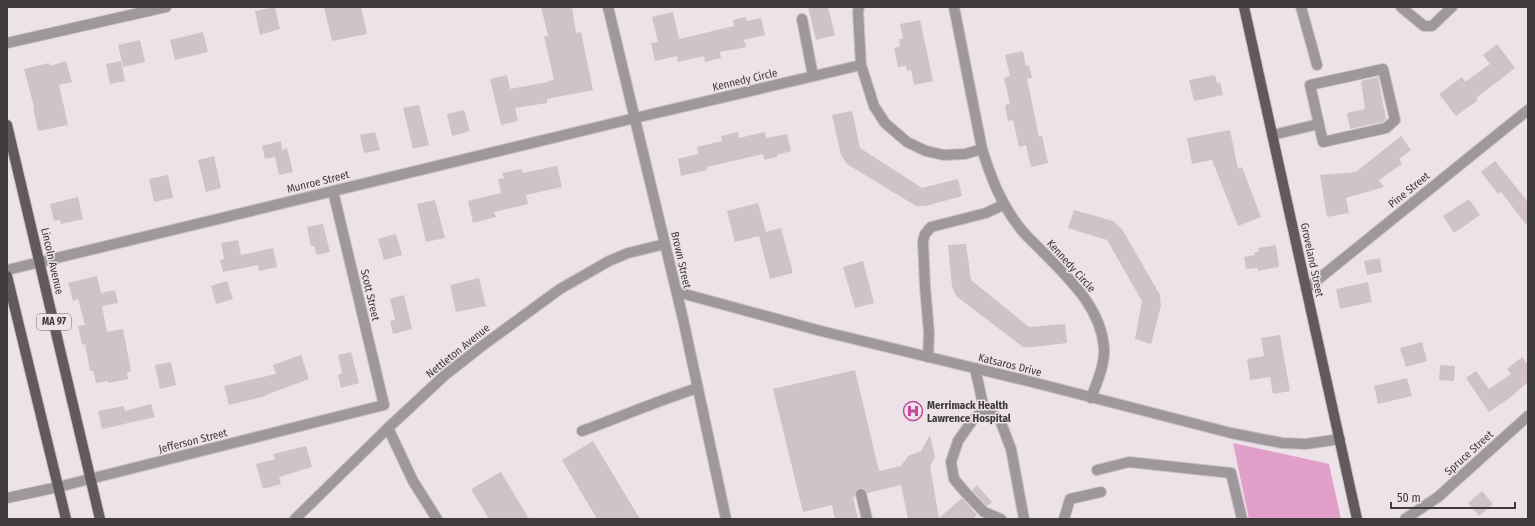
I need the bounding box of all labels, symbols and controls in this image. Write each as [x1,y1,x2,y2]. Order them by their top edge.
street label: Kennedy Circle [711,66,779,94]
street label: Munroe Street [285,168,351,196]
street label: Pine Street [1386,169,1433,211]
street label: Groveland Street [1298,222,1326,299]
street label: Lincoln Avenue [38,226,66,296]
street label: Brown Street [668,230,694,290]
street label: Kennedy Circle [1044,237,1098,295]
street label: Scott Street [358,268,382,322]
road number: MA 97 [37,314,71,330]
street label: Nettleton Avenue [424,321,492,381]
street label: Katsaros Drive [977,351,1043,379]
place label: Merrimack Health Lawrence Hospital [927,399,1012,425]
hospital icon: Merrimack Health Lawrence Hospital [902,400,924,422]
street label: Jefferson Street [157,426,229,456]
street label: Spruce Street [1442,428,1496,478]
scale bar [1391,484,1515,510]
text: 50 m [1397,491,1421,505]

